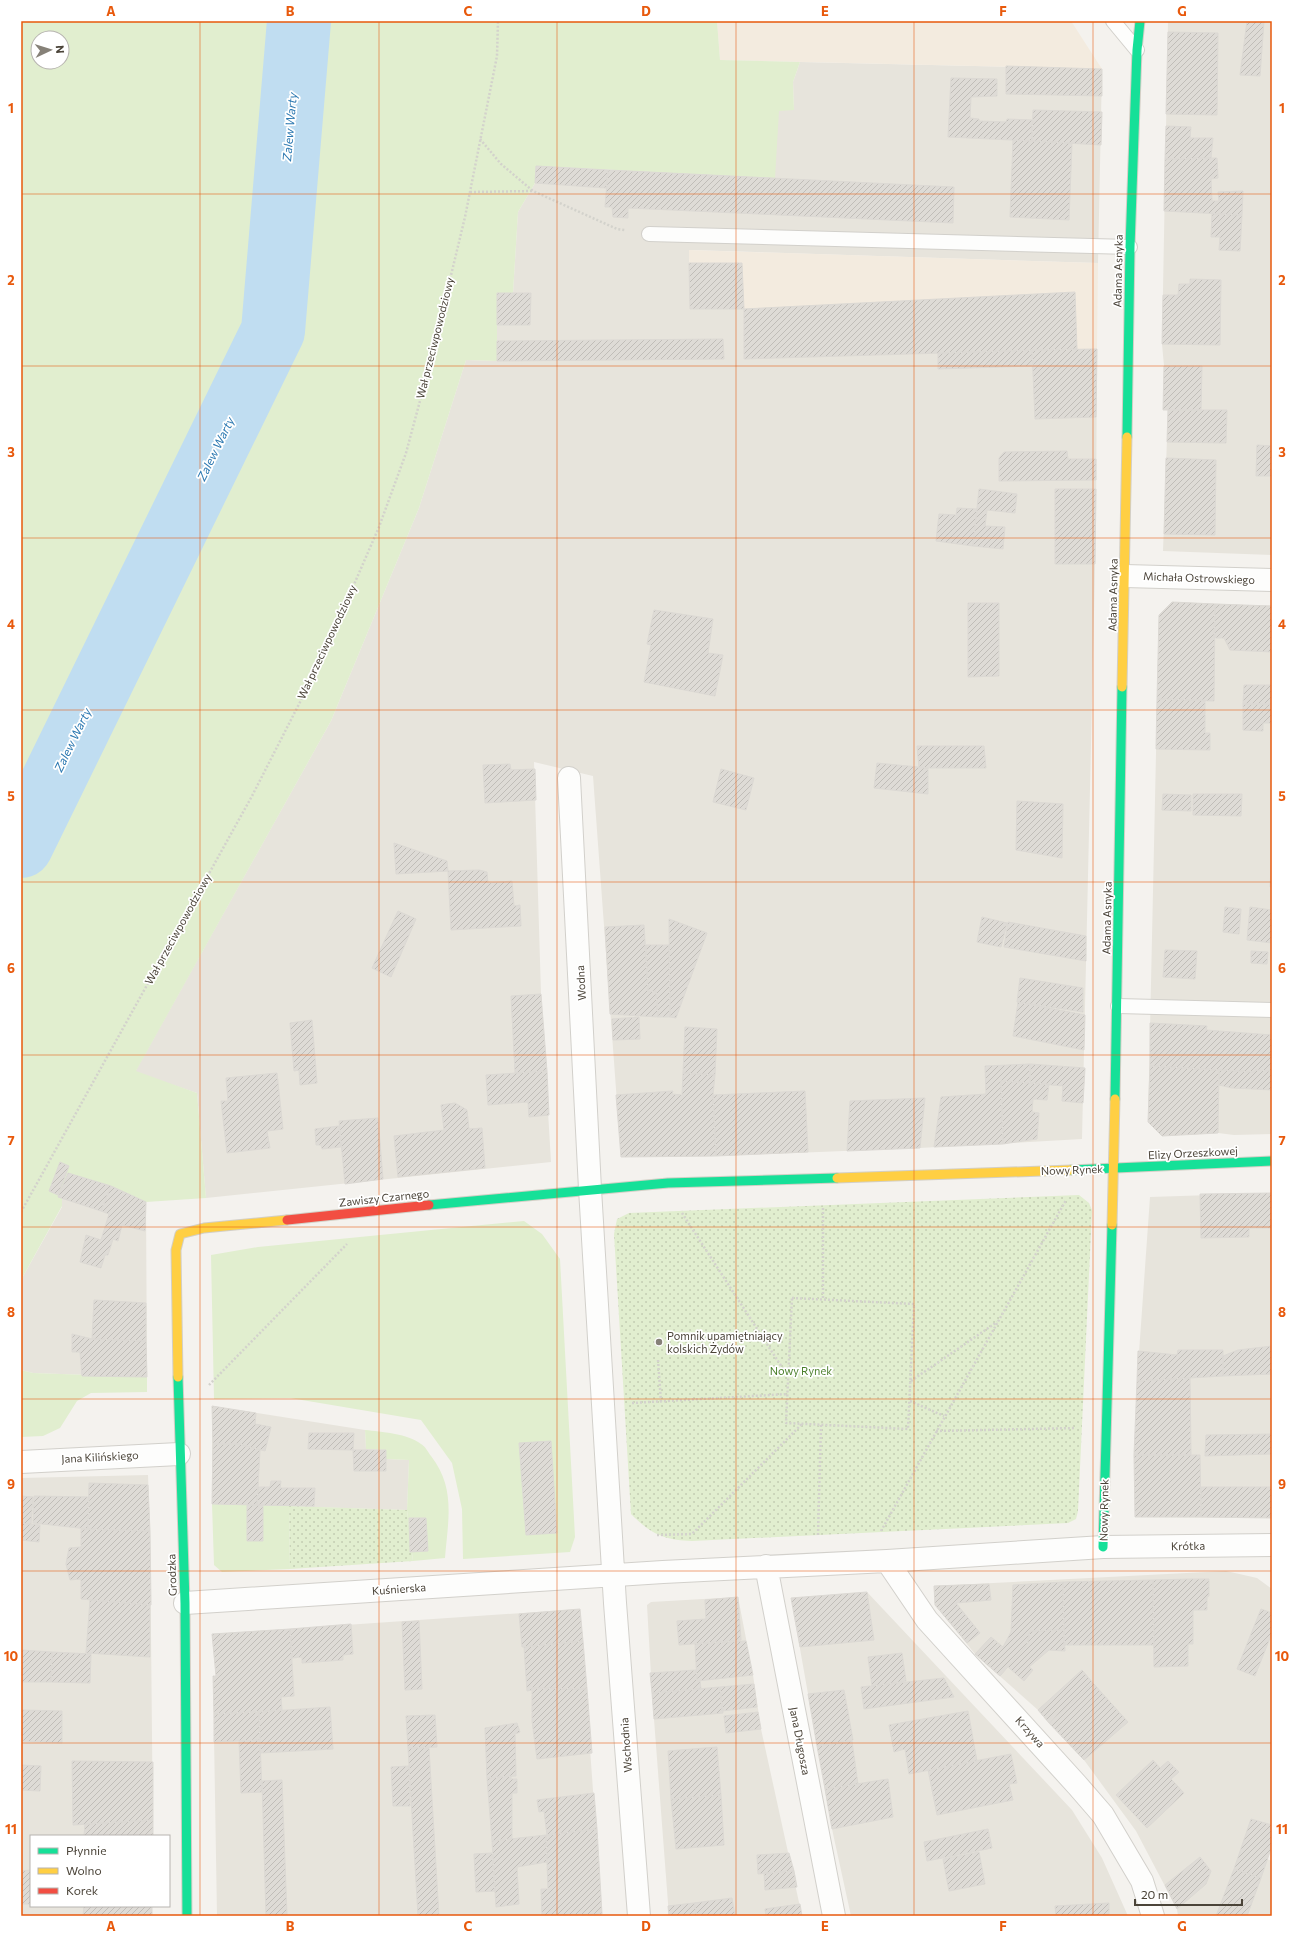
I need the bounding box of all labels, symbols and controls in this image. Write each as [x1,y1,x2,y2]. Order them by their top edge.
text: A [106,3,116,19]
text: B [286,3,295,19]
text: C [464,3,473,19]
text: D [641,3,651,19]
text: E [821,3,829,19]
text: F [999,3,1007,19]
text: G [1177,3,1187,19]
north arrow [30,30,70,70]
text: N [54,45,67,54]
water label: Zalew Warty [279,91,299,163]
text: 1 [8,100,14,116]
text: 1 [1279,100,1285,116]
street label: Adama Asnyka [1110,234,1125,308]
text: 2 [7,272,15,288]
text: 2 [1278,272,1286,288]
street label: Wał przeciwpowodziowy [413,276,456,400]
water label: Zalew Warty [193,414,237,484]
text: 3 [7,444,15,460]
text: 3 [1278,444,1286,460]
street label: Adama Asnyka [1105,558,1120,632]
street label: Michała Ostrowskiego [1143,569,1256,586]
street label: Wał przeciwpowodziowy [294,582,359,701]
text: 4 [7,616,15,632]
text: 4 [1278,616,1286,632]
water label: Zalew Warty [50,705,94,775]
text: 5 [7,788,15,804]
text: 5 [1278,788,1286,804]
street label: Wał przeciwpowodziowy [142,871,214,986]
street label: Adama Asnyka [1099,881,1114,955]
text: 6 [7,960,15,976]
text: 6 [1278,960,1286,976]
street label: Wodna [573,965,588,1001]
text: 7 [7,1132,15,1148]
text: 7 [1278,1132,1286,1148]
street label: Elizy Orzeszkowej [1148,1144,1238,1161]
street label: Nowy Rynek [1041,1162,1103,1177]
street label: Zawiszy Czarnego [338,1186,430,1209]
text: 8 [7,1304,15,1320]
text: 8 [1278,1304,1286,1320]
place label: Pomnik upamiętniający kolskich Żydów [667,1329,783,1355]
marker: Pomnik upamiętniający kolskich Żydów [654,1337,664,1347]
park label: Nowy Rynek [770,1364,832,1377]
street label: Jana Kilińskiego [61,1448,139,1466]
text: 9 [7,1476,15,1492]
text: 9 [1278,1476,1286,1492]
street label: Nowy Rynek [1096,1479,1111,1541]
street label: Krótka [1171,1539,1205,1552]
street label: Grodzka [164,1554,179,1596]
street label: Kuśnierska [371,1580,426,1597]
text: 10 [4,1648,19,1664]
text: 10 [1275,1648,1290,1664]
street label: Jana Długosza [787,1706,813,1776]
street label: Krzywa [1013,1713,1048,1750]
street label: Wschodnia [617,1717,634,1773]
text: 11 [5,1821,17,1837]
text: 11 [1276,1821,1288,1837]
legend [30,1835,170,1907]
text: Płynnie [66,1843,107,1857]
text: Wolno [66,1863,102,1877]
scale bar [1135,1881,1242,1907]
text: Korek [66,1883,99,1897]
text: 20 m [1141,1887,1168,1901]
text: A [106,1918,116,1934]
text: B [286,1918,295,1934]
text: C [464,1918,473,1934]
text: D [641,1918,651,1934]
text: E [821,1918,829,1934]
text: F [999,1918,1007,1934]
text: G [1177,1918,1187,1934]

